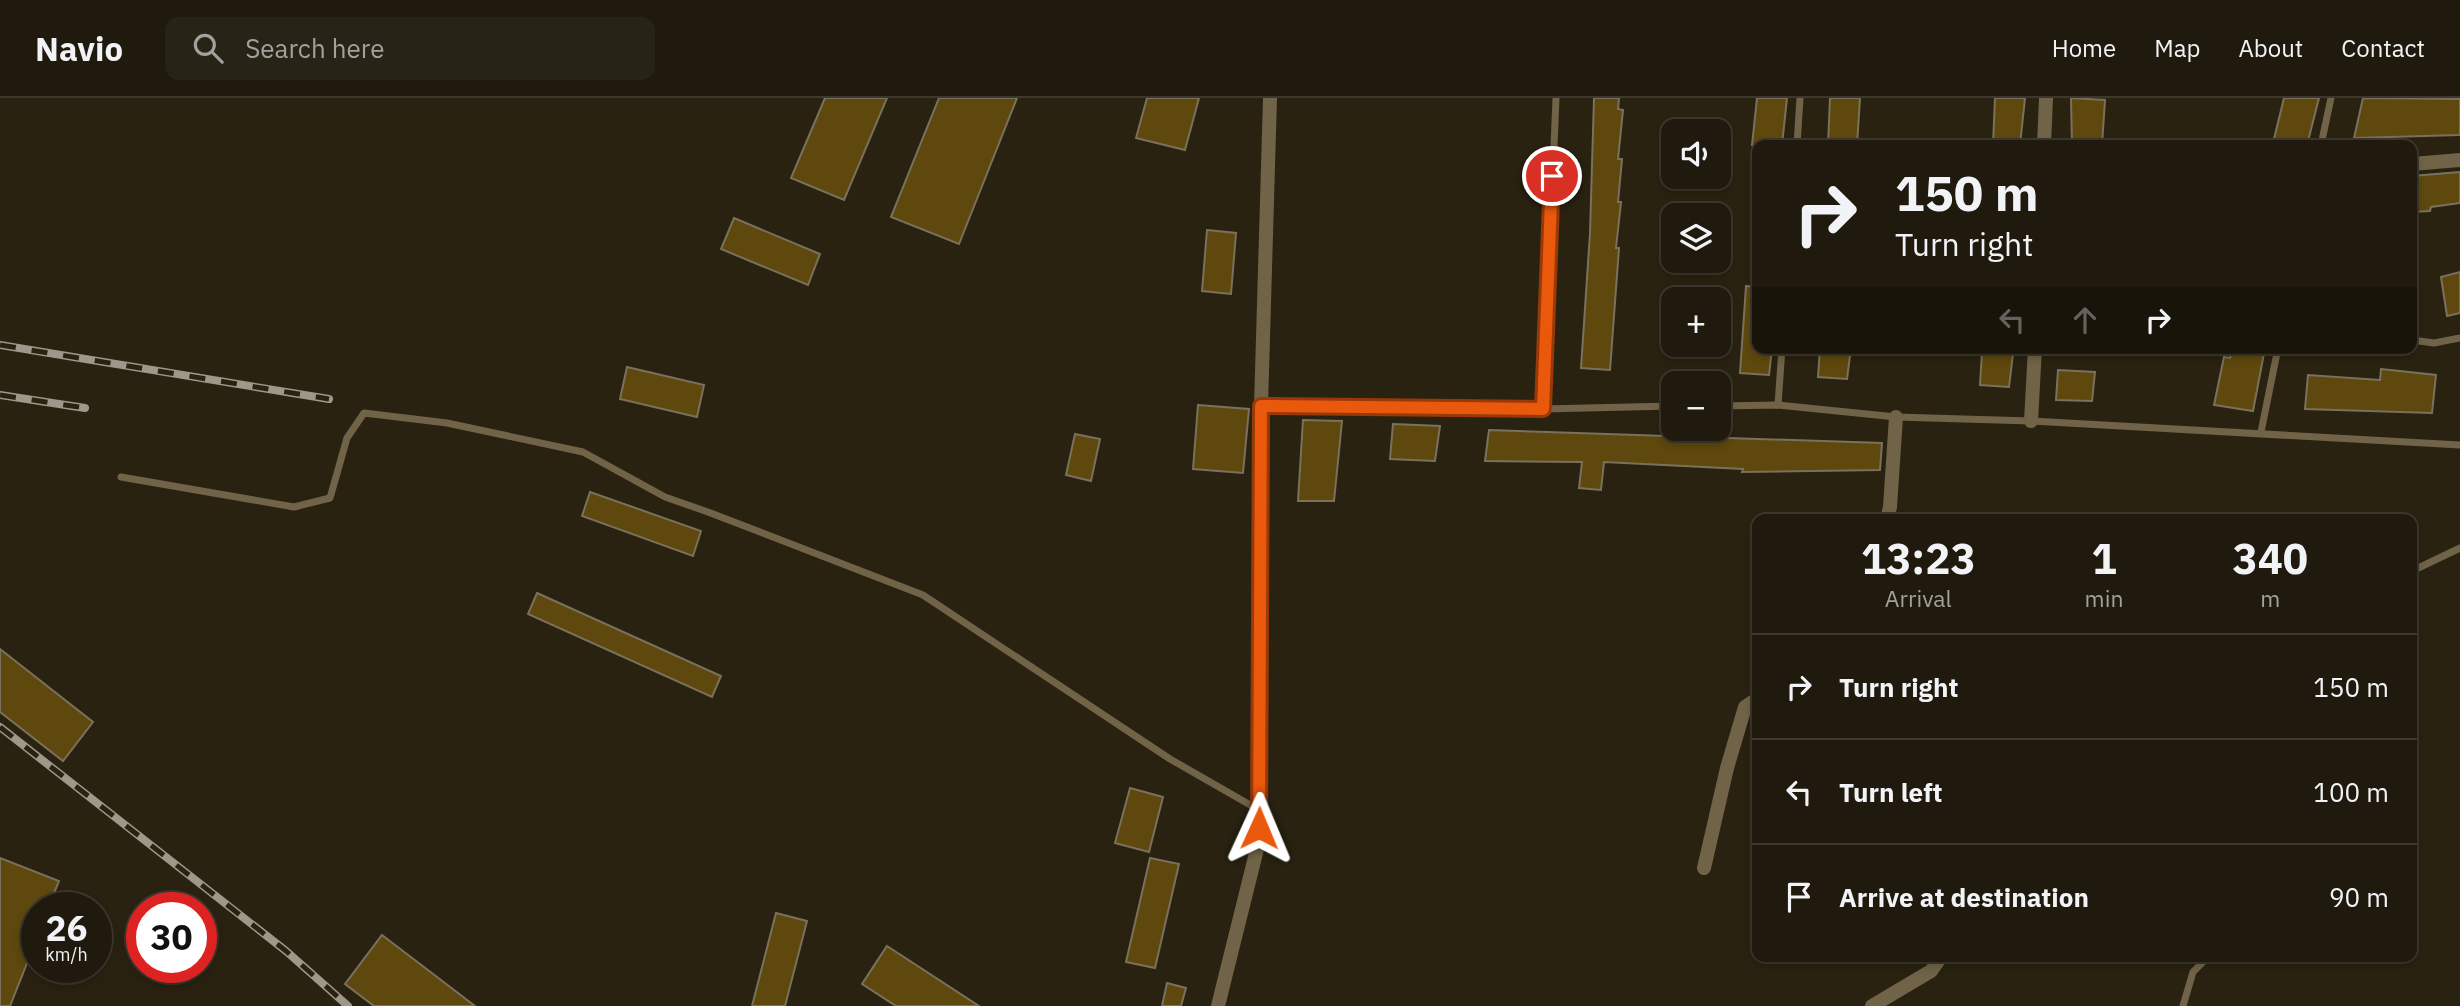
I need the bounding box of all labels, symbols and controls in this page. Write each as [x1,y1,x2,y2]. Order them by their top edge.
search box [165,17,655,80]
text: Navio [35,27,123,70]
icon: search [189,29,227,67]
text: Search here [245,31,385,65]
text: Home [2052,32,2116,64]
text: Map [2154,32,2200,64]
text: About [2238,32,2303,64]
text: Contact [2341,32,2425,64]
map controls [1661,119,1731,441]
button: sound [1661,119,1731,189]
pin [1522,146,1582,206]
icon: arrive [1533,157,1571,195]
text: 150 m [1895,161,2039,224]
icon: right [1780,168,1871,259]
button: layers [1661,203,1731,273]
text: Turn right [1895,223,2033,265]
button: + [1661,287,1731,357]
icon: left [1993,301,2031,339]
icon: ahead [2066,301,2104,339]
icon: right [2139,301,2177,339]
button: − [1661,371,1731,441]
text: 13:23 [1861,531,1976,586]
text: 1 [2091,531,2117,586]
text: 340 [2232,531,2308,586]
text: Arrival [1885,583,1952,613]
text: min [2085,583,2123,613]
text: m [2260,583,2280,613]
icon: right [1780,668,1818,706]
text: Turn right [1839,670,1958,704]
text: 150 m [2313,670,2389,704]
icon: left [1780,773,1818,811]
text: Turn left [1839,775,1942,809]
text: 100 m [2313,775,2389,809]
position arrow [1222,791,1296,865]
icon: arrive [1780,878,1818,916]
text: Arrive at destination [1839,880,2089,914]
text: 90 m [2329,880,2389,914]
speed limit sign: 30 [126,892,217,983]
text: 26 [45,905,88,951]
text: km/h [45,943,88,966]

